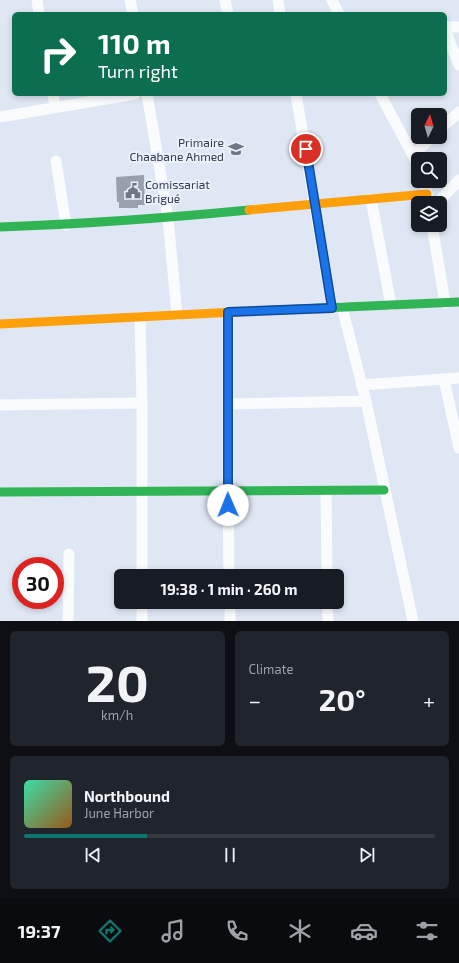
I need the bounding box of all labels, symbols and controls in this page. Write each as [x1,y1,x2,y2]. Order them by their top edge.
text: 110 m [98,26,171,60]
icon: right [32,28,84,80]
text: Turn right [98,60,178,82]
north arrow [411,108,447,144]
map controls [411,108,447,232]
pin [289,132,323,166]
place label: Primaire Chaabane Ahmed [130,135,224,163]
icon: arrive [295,138,317,160]
school or university icon: Primaire Chaabane Ahmed [227,140,245,158]
button: search [411,152,447,188]
place label: Comissariat Brigué [145,177,210,205]
public building icon: Comissariat Brigué [124,182,142,200]
button: layers [411,196,447,232]
position arrow [207,484,249,526]
speed limit sign: 30 [12,557,64,609]
text: 19:38 · 1 min · 260 m [160,580,298,598]
text: 20 [86,650,149,712]
text: Climate [249,661,293,677]
text: 20° [319,681,365,717]
text: − [249,687,261,713]
text: + [423,687,435,713]
text: km/h [101,707,133,723]
text: Northbound [84,787,170,805]
text: June Harbor [84,805,154,821]
icon: previous [82,844,104,866]
icon: pause [219,844,241,866]
icon: next [356,844,378,866]
icon: directions [96,917,124,945]
icon: music [159,917,187,945]
icon: phone [223,917,251,945]
icon: climate [286,917,314,945]
icon: car [350,917,378,945]
icon: filters [413,917,441,945]
text: 19:37 [18,920,60,942]

